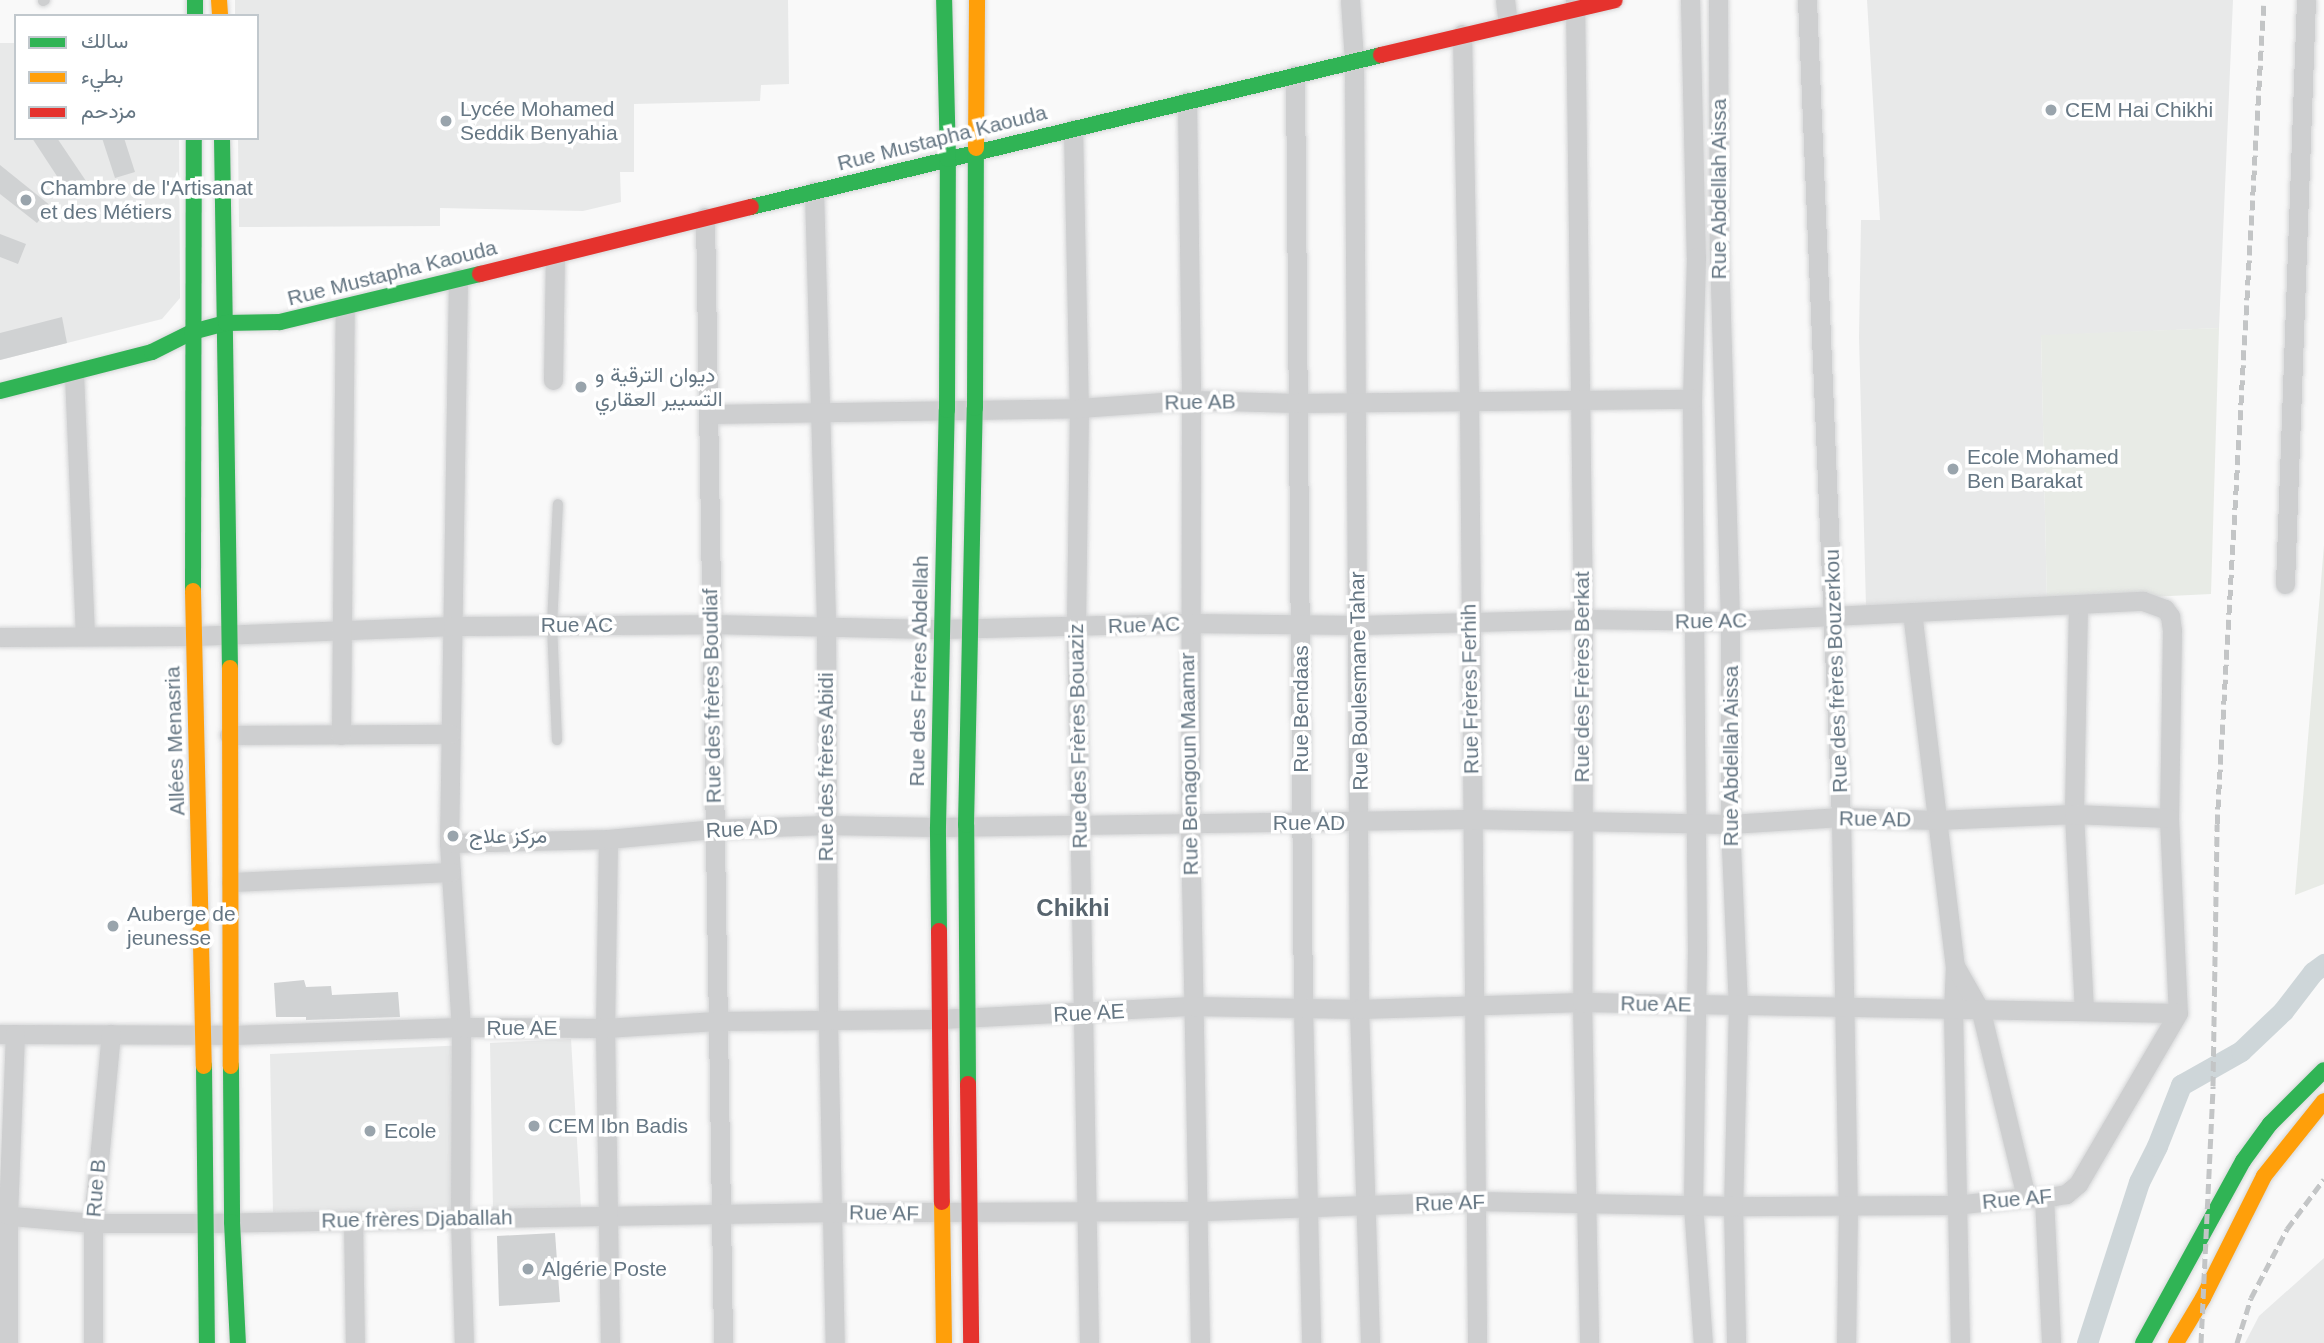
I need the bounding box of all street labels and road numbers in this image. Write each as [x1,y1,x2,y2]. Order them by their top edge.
street label: Rue Abdellah Aissa [1706,97,1732,281]
street label: Rue Mustapha Kaouda [835,100,1049,176]
street label: Rue Mustapha Kaouda [285,235,499,311]
street label: Rue AB [1164,389,1236,415]
street label: Rue des frères Bouzerkou [1819,549,1853,793]
street label: Rue des Frères Abdellah [904,555,934,787]
street label: Rue Boulesmane Tahar [1344,571,1374,791]
street label: Rue des Frères Berkat [1569,571,1595,783]
street label: Rue des frères Boudiaf [698,588,726,804]
street label: Rue Frères Ferhih [1456,604,1484,774]
street label: Rue AC [1674,608,1748,634]
street label: Rue AC [1107,611,1181,639]
street label: Rue AC [540,612,614,638]
street label: Rue des Frères Bouaziz [1063,623,1093,849]
street label: Rue Bendaas [1288,645,1314,773]
street label: Rue Benagoun Maamar [1174,652,1204,876]
street label: Rue Abdellah Aissa [1718,664,1744,848]
street label: Allées Menasria [160,666,190,816]
street label: Rue des frères Abidi [813,672,839,862]
street label: Rue AD [1838,806,1912,832]
street label: Rue AD [1272,810,1346,836]
street label: Rue AD [705,814,779,844]
street label: Rue AE [1620,991,1692,1017]
street label: Rue AE [1052,999,1126,1027]
street label: Rue AE [486,1015,558,1041]
street label: Rue B [81,1158,111,1218]
street label: Rue AF [1980,1183,2054,1215]
street label: Rue AF [1414,1189,1486,1217]
street label: Rue AF [848,1200,920,1226]
street label: Rue frères Djaballah [321,1205,513,1233]

